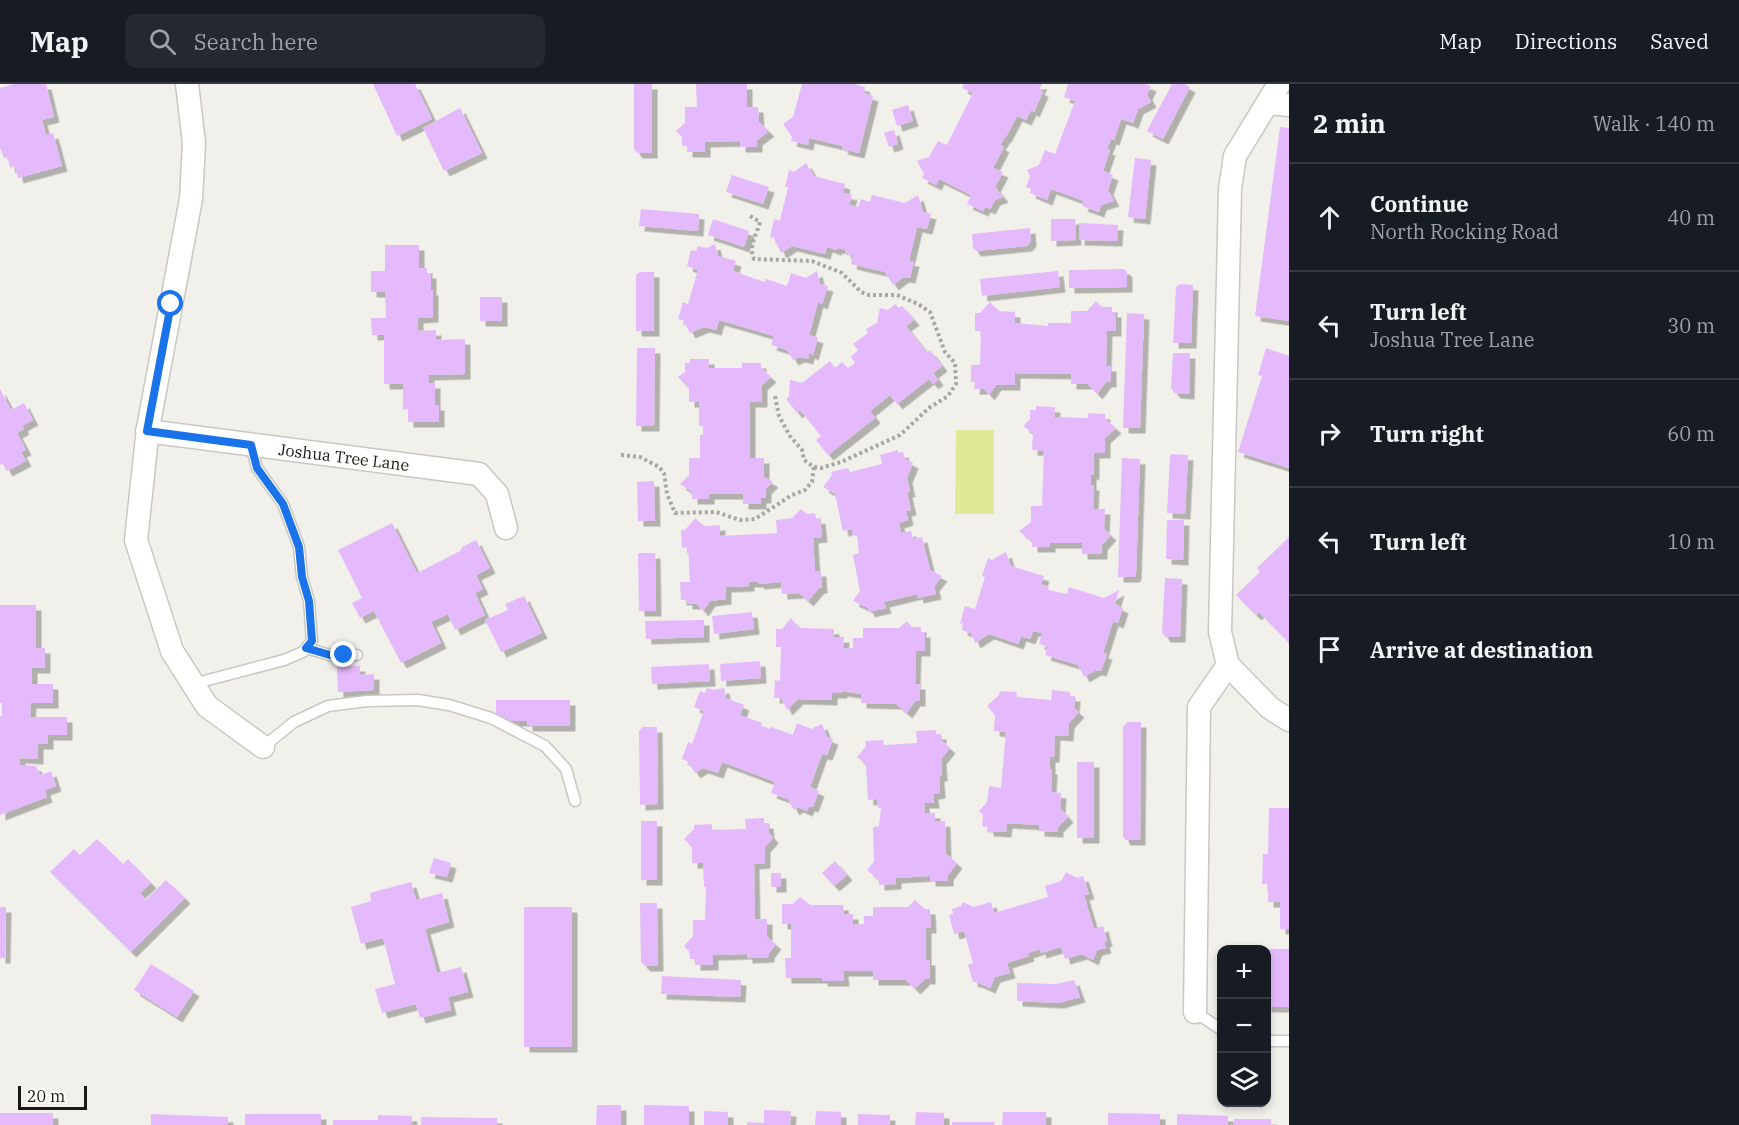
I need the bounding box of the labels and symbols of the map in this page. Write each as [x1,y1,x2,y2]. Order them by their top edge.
route start [157,290,183,316]
street label: Joshua Tree Lane [278,439,410,475]
route end [330,641,356,667]
scale bar [18,1083,87,1110]

